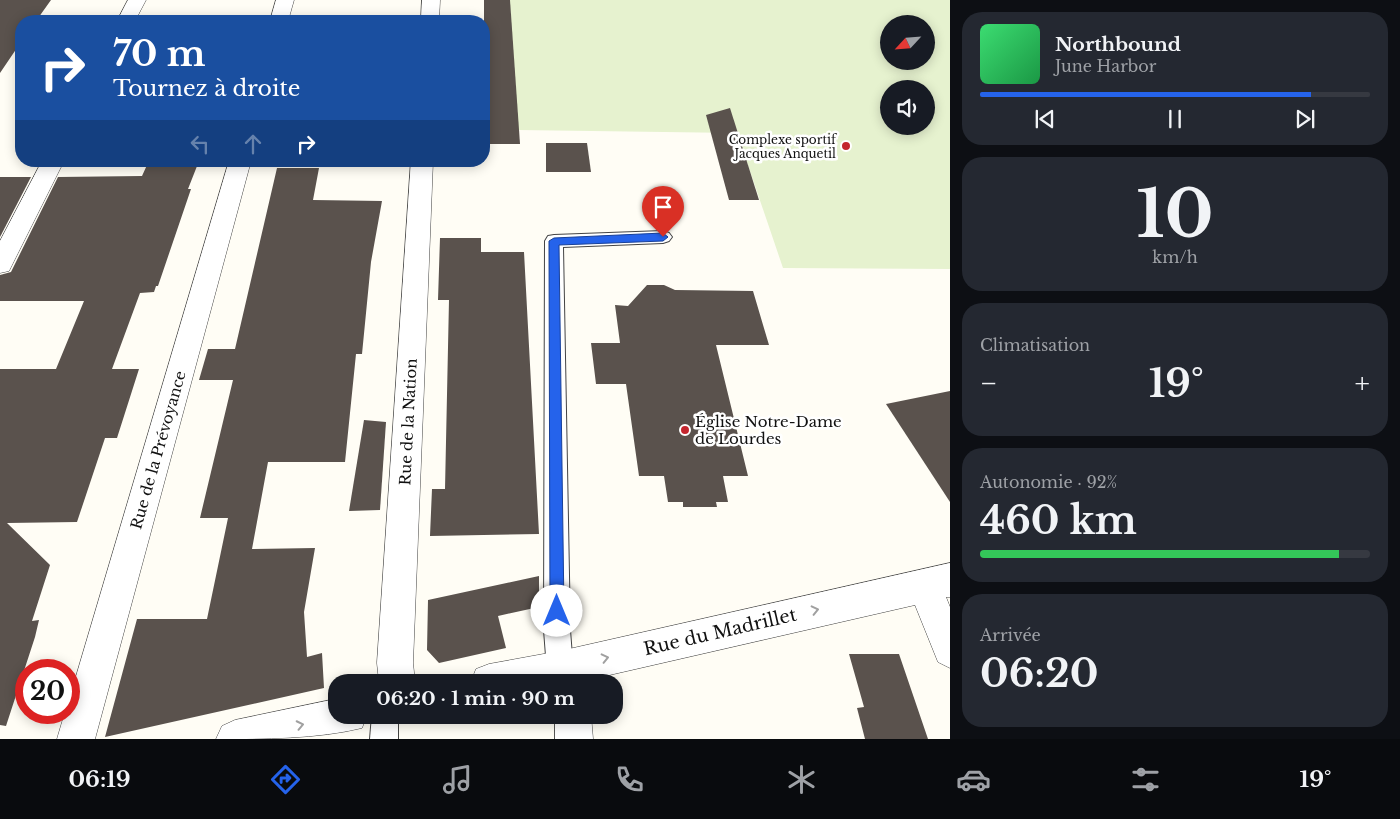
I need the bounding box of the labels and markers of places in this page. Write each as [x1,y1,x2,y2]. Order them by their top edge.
place label: Complexe sportif Jacques Anquetil [729,132,838,161]
marker: Complexe sportif Jacques Anquetil [840,140,852,152]
pin [642,186,684,237]
place label: Église Notre-Dame de Lourdes [695,412,842,448]
marker: Église Notre-Dame de Lourdes [679,424,691,436]

